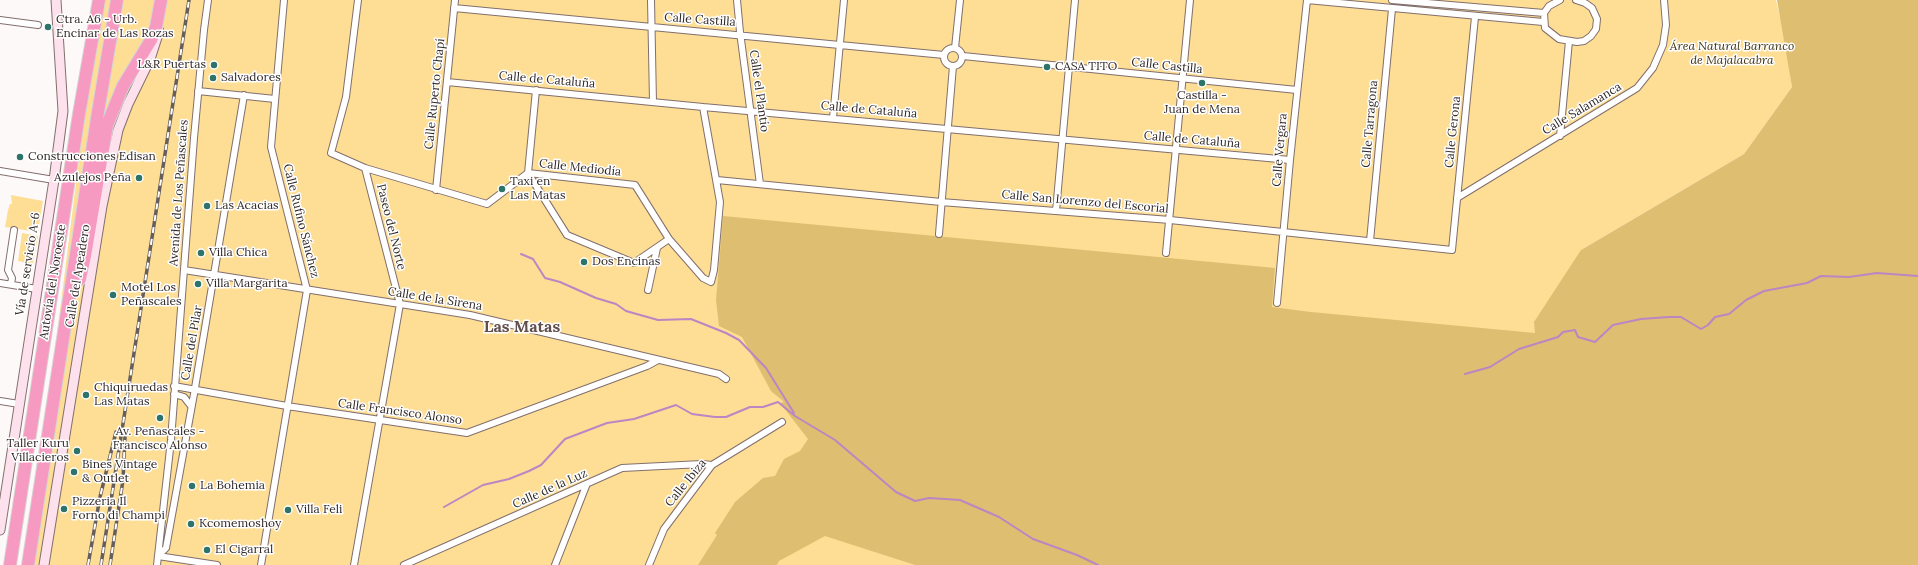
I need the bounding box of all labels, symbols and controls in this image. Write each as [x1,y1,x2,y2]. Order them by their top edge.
street label: Calle Castilla [664,10,736,30]
place label: Ctra. A6 - Urb. Encinar de Las Rozas [56,13,174,41]
marker: Ctra. A6 - Urb. Encinar de Las Rozas [43,22,53,32]
street label: Calle Ruperto Chapí [422,38,448,150]
park label: Área Natural Barranco de Majalacabra [1670,40,1794,68]
street label: Calle el Plantío [746,49,772,133]
street label: Calle Castilla [1131,55,1203,77]
place label: L&R Puertas [137,58,206,72]
marker: L&R Puertas [209,60,219,70]
place label: CASA TITO [1055,60,1117,74]
marker: CASA TITO [1042,62,1052,72]
street label: Calle de Cataluña [498,69,596,91]
place label: Salvadores [221,71,281,85]
marker: Salvadores [208,73,218,83]
marker: Castilla - Juan de Mena [1197,78,1207,88]
street label: Calle Tarragona [1359,80,1381,168]
street label: Calle Salamanca [1540,80,1624,138]
place label: Castilla - Juan de Mena [1164,89,1240,117]
street label: Calle Gerona [1442,95,1464,169]
street label: Calle de Cataluña [820,99,918,121]
street label: Calle Vergara [1270,113,1290,187]
street label: Avenida de Los Peñascales [167,119,191,267]
street label: Calle de Cataluña [1143,129,1241,151]
place label: Construcciones Edisan [28,150,156,164]
marker: Construcciones Edisan [15,152,25,162]
street label: Calle Mediodía [538,157,622,179]
street label: Calle Rufino Sánchez [280,163,322,279]
place label: Azulejos Peña [54,171,131,185]
marker: Azulejos Peña [134,173,144,183]
place label: Taxi en Las Matas [510,175,566,203]
street label: Paseo del Norte [373,183,409,271]
marker: Taxi en Las Matas [497,184,507,194]
street label: Calle San Lorenzo del Escorial [1001,188,1169,216]
place label: Las Acacias [215,199,279,213]
marker: Las Acacias [202,201,212,211]
street label: Vía de servicio A-6 [13,212,43,316]
street label: Autovía del Noroeste [37,223,69,341]
street label: Calle del Apeadero [63,224,93,328]
place label: Villa Chica [209,246,267,260]
marker: Villa Chica [196,248,206,258]
place label: Dos Encinas [592,255,660,269]
marker: Dos Encinas [579,257,589,267]
place label: Villa Margarita [206,277,288,291]
marker: Villa Margarita [193,279,203,289]
place label: Motel Los Peñascales [121,281,182,309]
street label: Calle de la Sirena [387,284,483,314]
marker: Motel Los Peñascales [108,290,118,300]
street label: Calle del Pilar [178,304,206,382]
district label: Las Matas [484,317,560,337]
place label: Chiquiruedas Las Matas [94,381,168,409]
marker: Chiquiruedas Las Matas [81,390,91,400]
street label: Calle Francisco Alonso [337,396,463,428]
marker: Av. Peñascales - Francisco Alonso [155,413,165,423]
place label: Av. Peñascales - Francisco Alonso [113,425,207,453]
place label: Taller Kuru Villacieros [6,437,69,465]
marker: Taller Kuru Villacieros [72,446,82,456]
street label: Calle Ibiza [662,456,710,510]
place label: Bines Vintage & Outlet [82,458,157,486]
street label: Calle de la Luz [510,466,590,512]
marker: Bines Vintage & Outlet [69,467,79,477]
place label: La Bohemia [200,479,265,493]
marker: La Bohemia [187,481,197,491]
place label: Pizzeria Il Forno di Champi [72,495,165,523]
place label: Villa Feli [296,503,342,517]
marker: Pizzeria Il Forno di Champi [59,504,69,514]
marker: Villa Feli [283,505,293,515]
place label: Kcomemoshoy [199,517,281,531]
marker: Kcomemoshoy [186,519,196,529]
place label: El Cigarral [215,543,273,557]
marker: El Cigarral [202,545,212,555]

